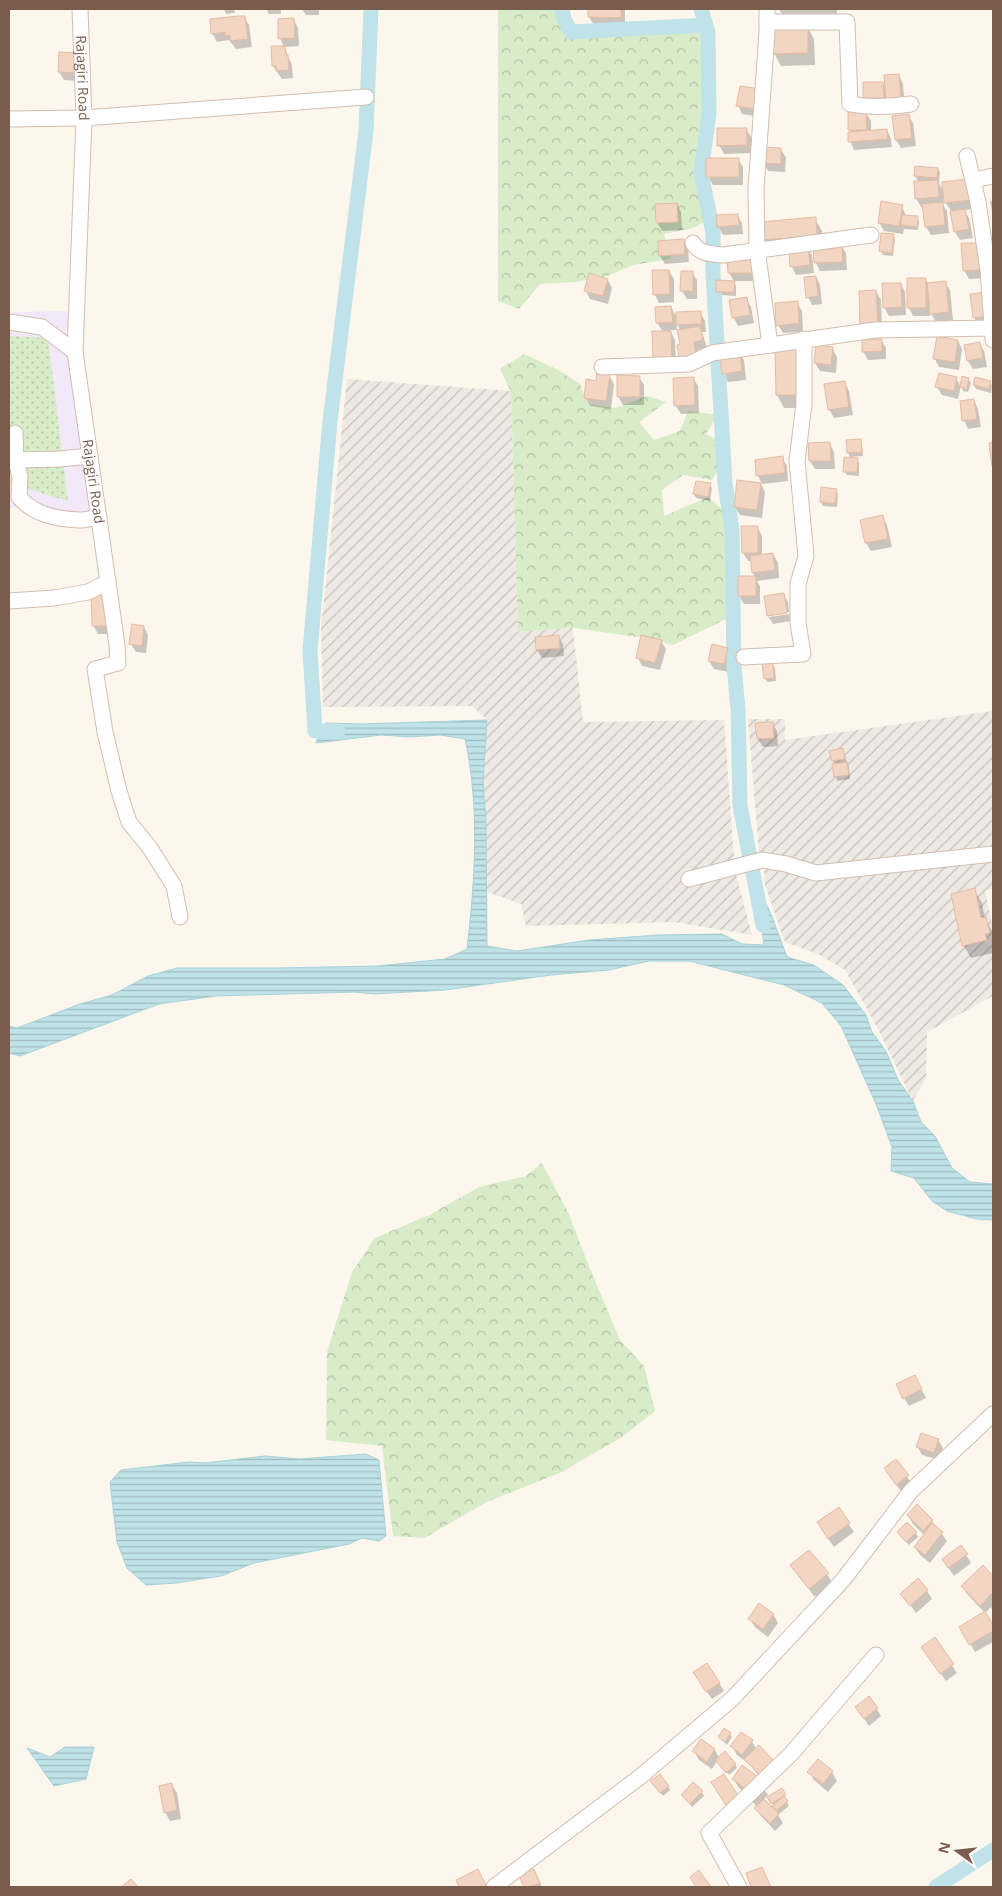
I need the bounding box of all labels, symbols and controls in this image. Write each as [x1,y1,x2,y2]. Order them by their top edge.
street label: Rajagiri Road [72,35,94,121]
street label: Rajagiri Road [79,438,110,525]
north arrow [932,1826,982,1876]
text: N [933,1840,955,1855]

